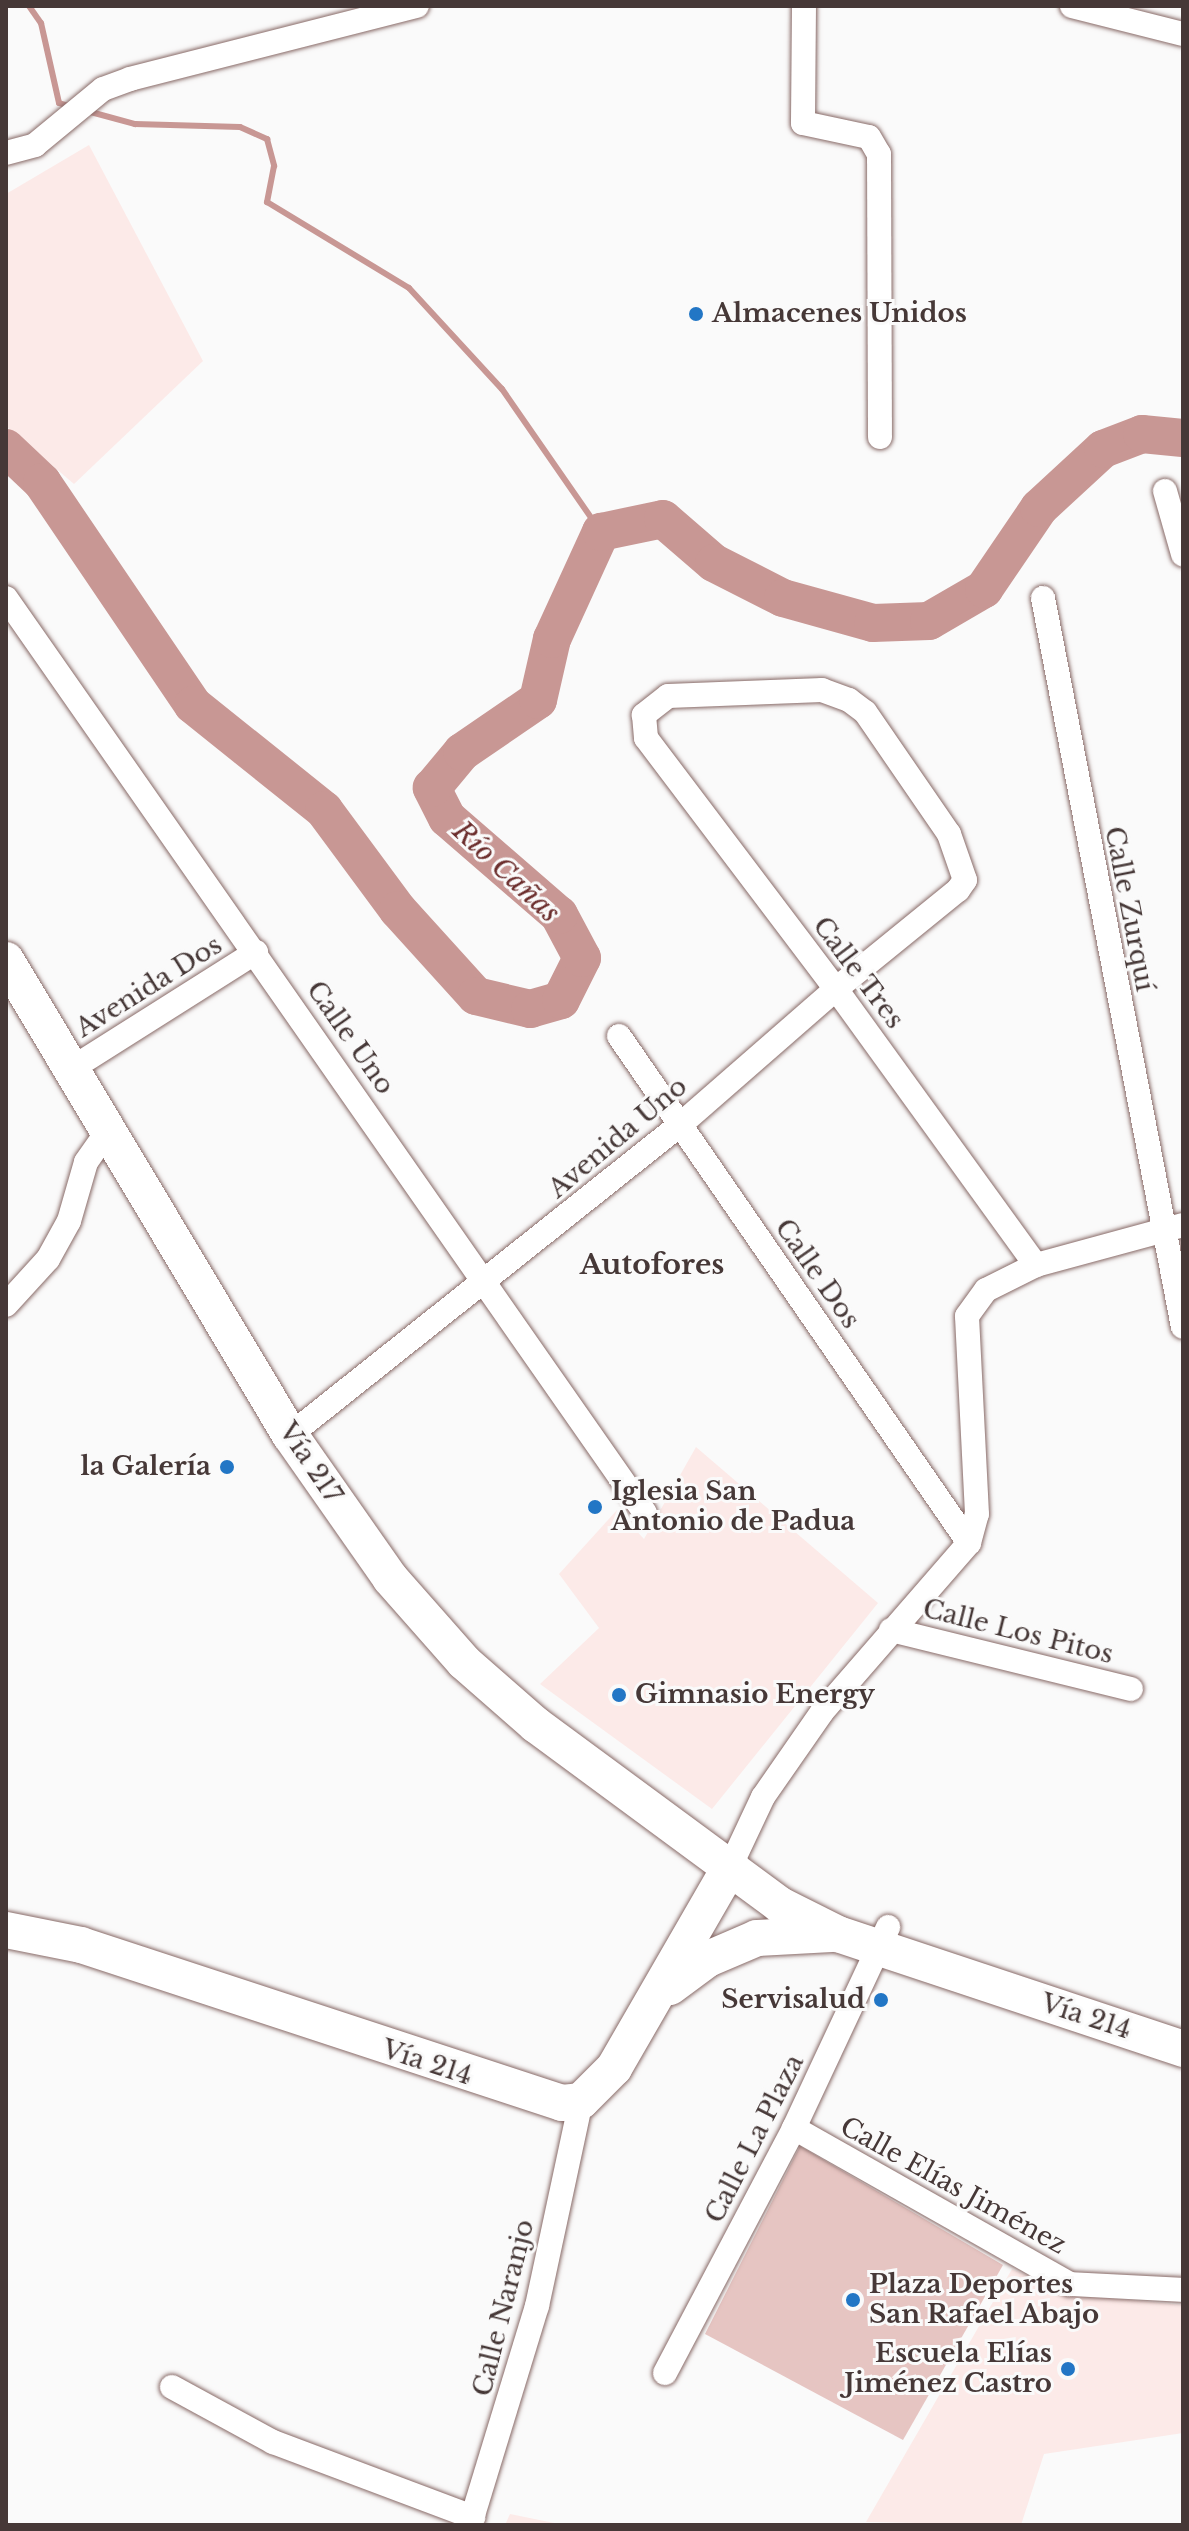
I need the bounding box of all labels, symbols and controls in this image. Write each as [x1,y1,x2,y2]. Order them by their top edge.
place label: Almacenes Unidos [712,298,967,330]
marker: Almacenes Unidos [687,305,705,323]
water label: Río Cañas [446,814,566,930]
street label: Calle Zurquí [1098,824,1160,994]
street label: Calle Tres [806,911,910,1035]
street label: Avenida Dos [70,930,228,1044]
street label: Calle Uno [300,975,400,1101]
street label: Avenida Uno [542,1071,694,1205]
street label: Calle Dos [768,1213,866,1335]
district label: Autofores [580,1248,724,1282]
street label: Vía 217 [272,1417,348,1509]
place label: la Galería [81,1451,211,1483]
marker: la Galería [218,1458,236,1476]
place label: Iglesia San Antonio de Padua [611,1476,855,1538]
marker: Iglesia San Antonio de Padua [586,1498,604,1516]
street label: Calle Los Pitos [920,1593,1116,1671]
place label: Gimnasio Energy [635,1679,875,1711]
marker: Gimnasio Energy [610,1686,628,1704]
place label: Servisalud [721,1984,865,2016]
street label: Vía 214 [1037,1988,1135,2046]
marker: Servisalud [872,1991,890,2009]
street label: Vía 214 [378,2034,476,2092]
street label: Calle La Plaza [699,2050,811,2228]
street label: Calle Elías Jiménez [835,2111,1071,2261]
street label: Calle Naranjo [467,2216,541,2400]
place label: Plaza Deportes San Rafael Abajo [869,2269,1100,2330]
marker: Plaza Deportes San Rafael Abajo [844,2291,862,2309]
place label: Escuela Elías Jiménez Castro [844,2338,1052,2400]
marker: Escuela Elías Jiménez Castro [1059,2360,1077,2378]

